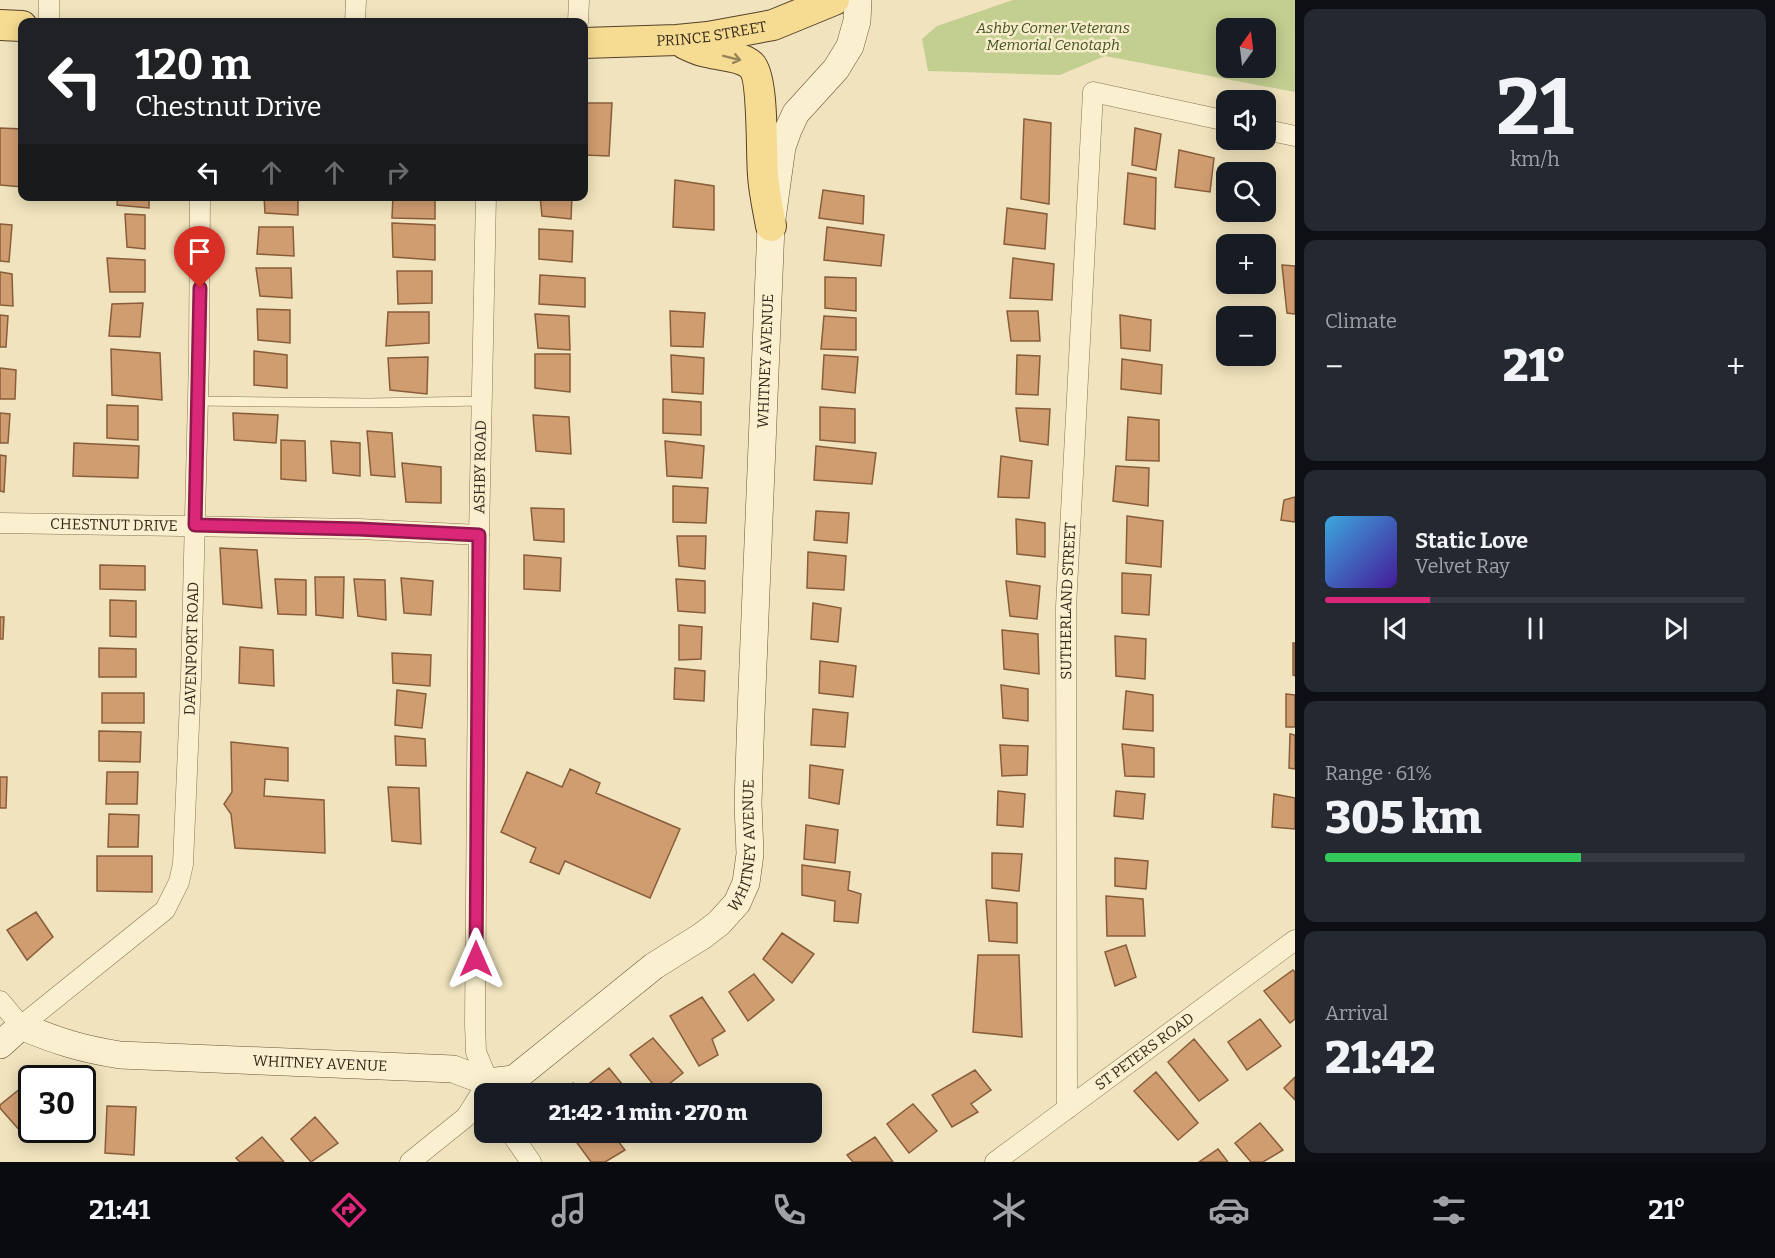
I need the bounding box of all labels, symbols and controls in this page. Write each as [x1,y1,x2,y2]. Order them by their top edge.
street label: PRINCE STREET [656,17,768,50]
north arrow [1216,18,1276,78]
map controls [1216,18,1276,366]
park label: Ashby Corner Veterans Memorial Cenotaph [975,19,1130,54]
text: 120 m [135,40,251,90]
icon: left [36,42,114,120]
one-way arrow [723,52,742,64]
text: 21 [1496,61,1574,155]
button: sound [1216,90,1276,150]
text: Chestnut Drive [135,91,321,123]
text: km/h [1510,147,1560,171]
icon: left [192,156,225,189]
icon: ahead [255,156,288,189]
icon: ahead [318,156,351,189]
icon: right [381,156,414,189]
button: search [1216,162,1276,222]
pin [174,226,225,288]
button: + [1216,234,1276,294]
icon: arrive [183,235,216,268]
street label: WHITNEY AVENUE [754,293,777,429]
button: − [1216,306,1276,366]
text: Climate [1325,309,1397,333]
text: 21° [1503,339,1567,393]
text: − [1325,347,1343,387]
text: + [1726,347,1745,387]
street label: ASHBY ROAD [470,420,490,514]
street label: CHESTNUT DRIVE [50,515,178,535]
street label: SUTHERLAND STREET [1057,522,1079,680]
text: Static Love [1415,527,1528,554]
text: Velvet Ray [1415,554,1510,578]
street label: DAVENPORT ROAD [180,582,202,716]
icon: previous [1379,612,1412,645]
icon: pause [1519,612,1552,645]
icon: next [1659,612,1692,645]
text: Range · 61% [1325,761,1432,785]
street label: WHITNEY AVENUE [724,779,759,916]
text: 305 km [1325,791,1482,845]
position arrow [444,927,508,991]
text: Arrival [1325,1001,1388,1025]
street label: ST PETERS ROAD [1091,1009,1198,1094]
text: 21:42 [1325,1031,1435,1085]
street label: WHITNEY AVENUE [252,1052,388,1075]
speed limit sign: 30 [18,1065,96,1143]
text: 21:42 · 1 min · 270 m [549,1099,747,1126]
icon: directions [328,1189,370,1231]
icon: music [548,1189,590,1231]
icon: phone [768,1189,810,1231]
icon: climate [988,1189,1030,1231]
icon: car [1208,1189,1250,1231]
icon: filters [1428,1189,1470,1231]
text: 21:41 [89,1194,150,1226]
text: 21° [1648,1194,1686,1226]

